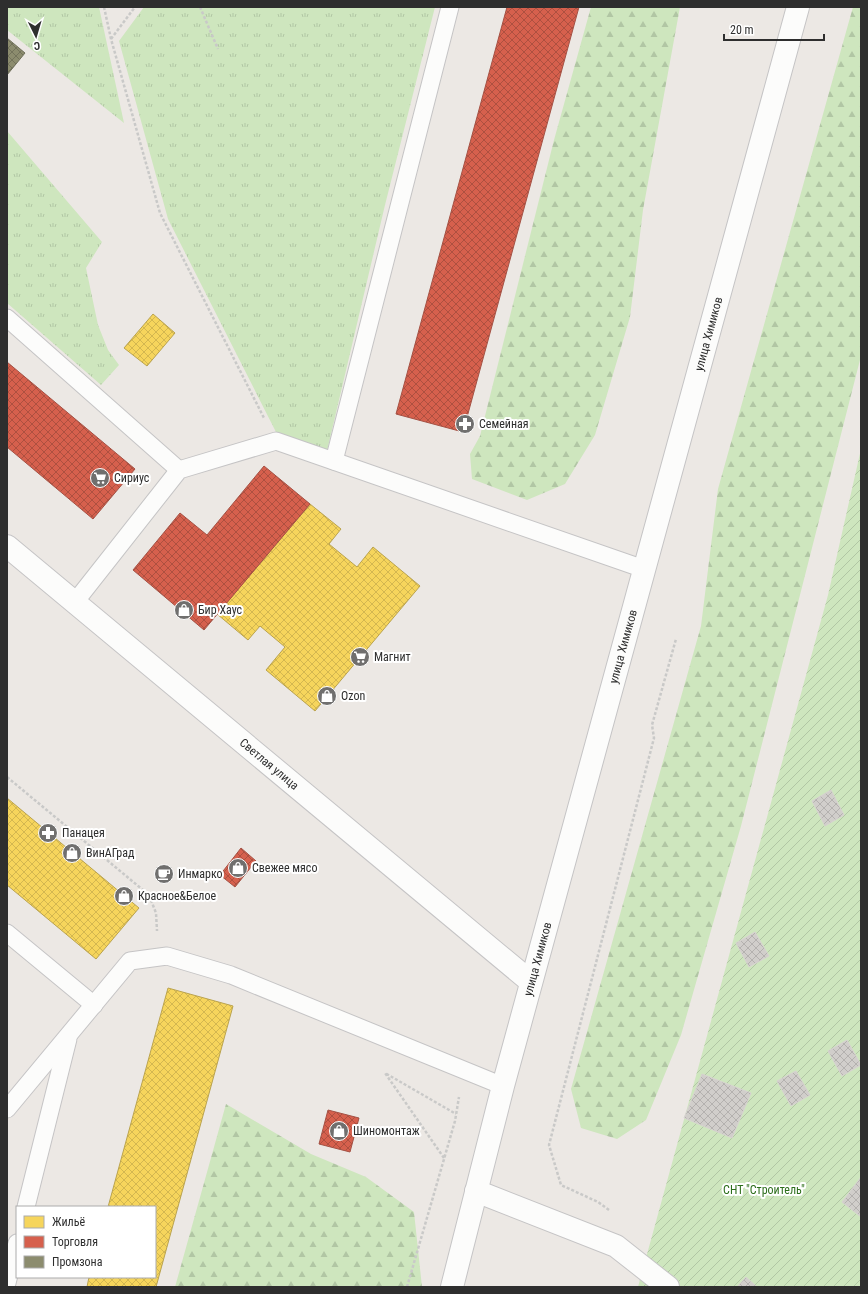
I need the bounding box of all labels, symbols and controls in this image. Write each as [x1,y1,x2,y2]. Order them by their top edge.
north arrow [16,16,56,56]
scale bar [724,16,824,42]
text: 20 m [730,23,754,37]
text: С [33,39,41,52]
street label: улица Химиков [692,295,725,373]
pharmacy icon: Семейная [454,413,476,435]
place label: Семейная [479,417,529,431]
supermarket icon: Сириус [89,467,111,489]
place label: Сириус [114,471,150,485]
shop icon: Бир Хаус [173,599,195,621]
place label: Бир Хаус [198,603,243,617]
street label: улица Химиков [606,608,640,685]
supermarket icon: Магнит [349,646,371,668]
place label: Магнит [374,650,411,664]
shop icon: Ozon [316,685,338,707]
place label: Ozon [341,689,365,703]
street label: Светлая улица [237,736,302,793]
pharmacy icon: Панацея [37,822,59,844]
place label: Панацея [62,826,105,840]
shop icon: ВинАГрад [61,842,83,864]
place label: ВинАГрад [86,846,135,860]
shop icon: Свежее мясо [227,857,249,879]
place label: Свежее мясо [252,861,317,875]
cafe icon: Инмарко [153,863,175,885]
place label: Инмарко [178,867,223,881]
shop icon: Красное&Белое [113,885,135,907]
place label: Красное&Белое [138,889,216,903]
street label: улица Химиков [521,920,555,998]
shop icon: Шиномонтаж [328,1120,350,1142]
place label: Шиномонтаж [353,1124,420,1138]
park label: СНТ "Строитель" [723,1183,805,1197]
legend [16,1206,156,1278]
text: Жильё [52,1215,85,1229]
text: Торговля [52,1235,98,1249]
text: Промзона [52,1255,103,1269]

